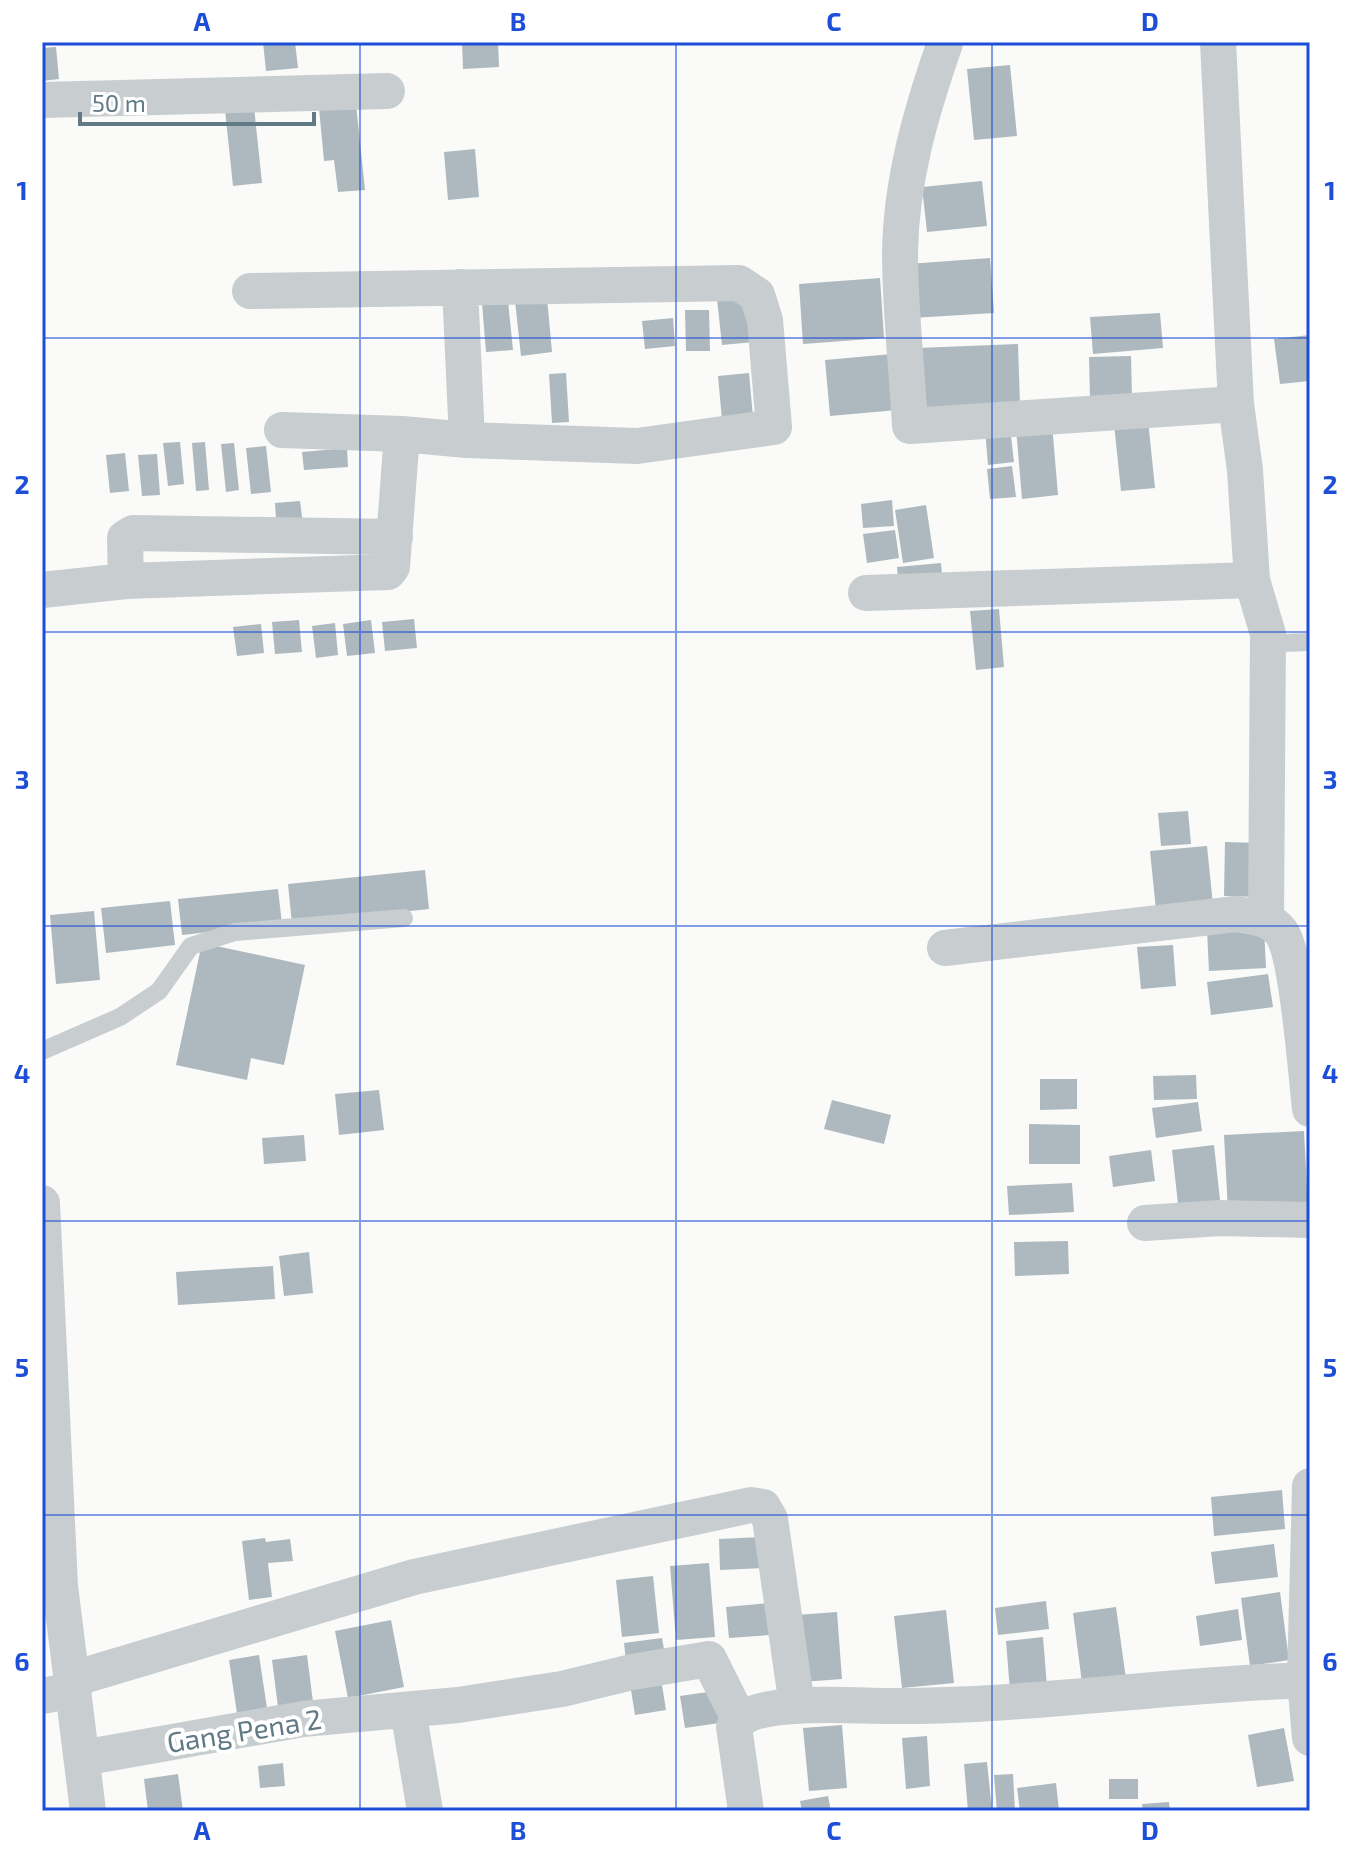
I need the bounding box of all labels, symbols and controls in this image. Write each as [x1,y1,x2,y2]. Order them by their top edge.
text: A [194,5,211,36]
text: B [510,5,526,36]
text: C [826,5,842,36]
text: D [1141,5,1159,36]
scale bar [80,76,314,126]
text: 50 m [92,88,146,117]
text: 1 [16,174,28,205]
text: 1 [1324,174,1336,205]
text: 2 [14,468,30,499]
text: 2 [1322,468,1338,499]
text: 3 [15,763,29,794]
text: 3 [1323,763,1337,794]
text: 4 [14,1057,30,1088]
text: 4 [1322,1057,1338,1088]
text: 5 [15,1351,29,1382]
text: 5 [1323,1351,1337,1382]
text: 6 [14,1645,30,1676]
text: 6 [1322,1645,1338,1676]
street label: Gang Pena 2 [164,1701,324,1759]
text: A [194,1814,211,1845]
text: B [510,1814,526,1845]
text: C [826,1814,842,1845]
text: D [1141,1814,1159,1845]

